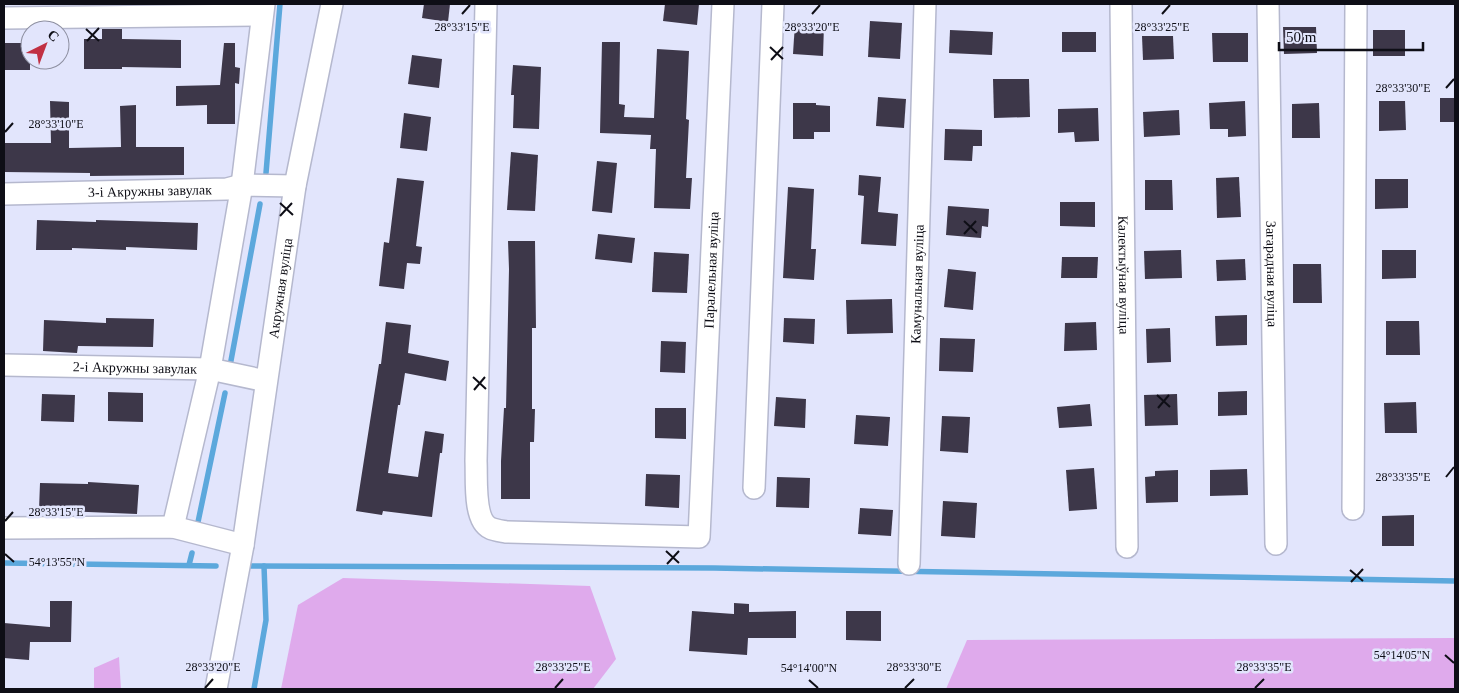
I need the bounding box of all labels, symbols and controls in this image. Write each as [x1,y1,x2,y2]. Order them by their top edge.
north arrow [20,20,70,70]
text: 28°33'15"E [434,20,490,34]
text: 28°33'20"E [784,20,840,34]
text: 28°33'25"E [1134,20,1190,34]
scale bar [1279,20,1423,52]
text: С [45,27,62,45]
text: 50 m [1286,29,1317,45]
text: 28°33'30"E [1375,81,1431,95]
text: 28°33'10"E [28,117,84,131]
street label: 3-і Акружны завулак [88,182,212,200]
street label: Паралельная вуліца [701,210,721,329]
street label: Калектыўная вуліца [1116,216,1132,335]
street label: Загарадная вуліца [1264,221,1280,328]
street label: Камунальная вуліца [908,224,926,344]
street label: Акружная вуліца [266,236,295,339]
street label: 2-і Акружны завулак [73,359,197,376]
text: 28°33'35"E [1375,470,1431,484]
text: 28°33'15"E [28,505,84,519]
text: 54°13'55"N [29,555,86,569]
text: 54°14'05"N [1374,648,1431,662]
text: 28°33'20"E [185,660,241,674]
text: 28°33'25"E [535,660,591,674]
text: 28°33'30"E [886,660,942,674]
text: 28°33'35"E [1236,660,1292,674]
text: 54°14'00"N [781,661,838,675]

